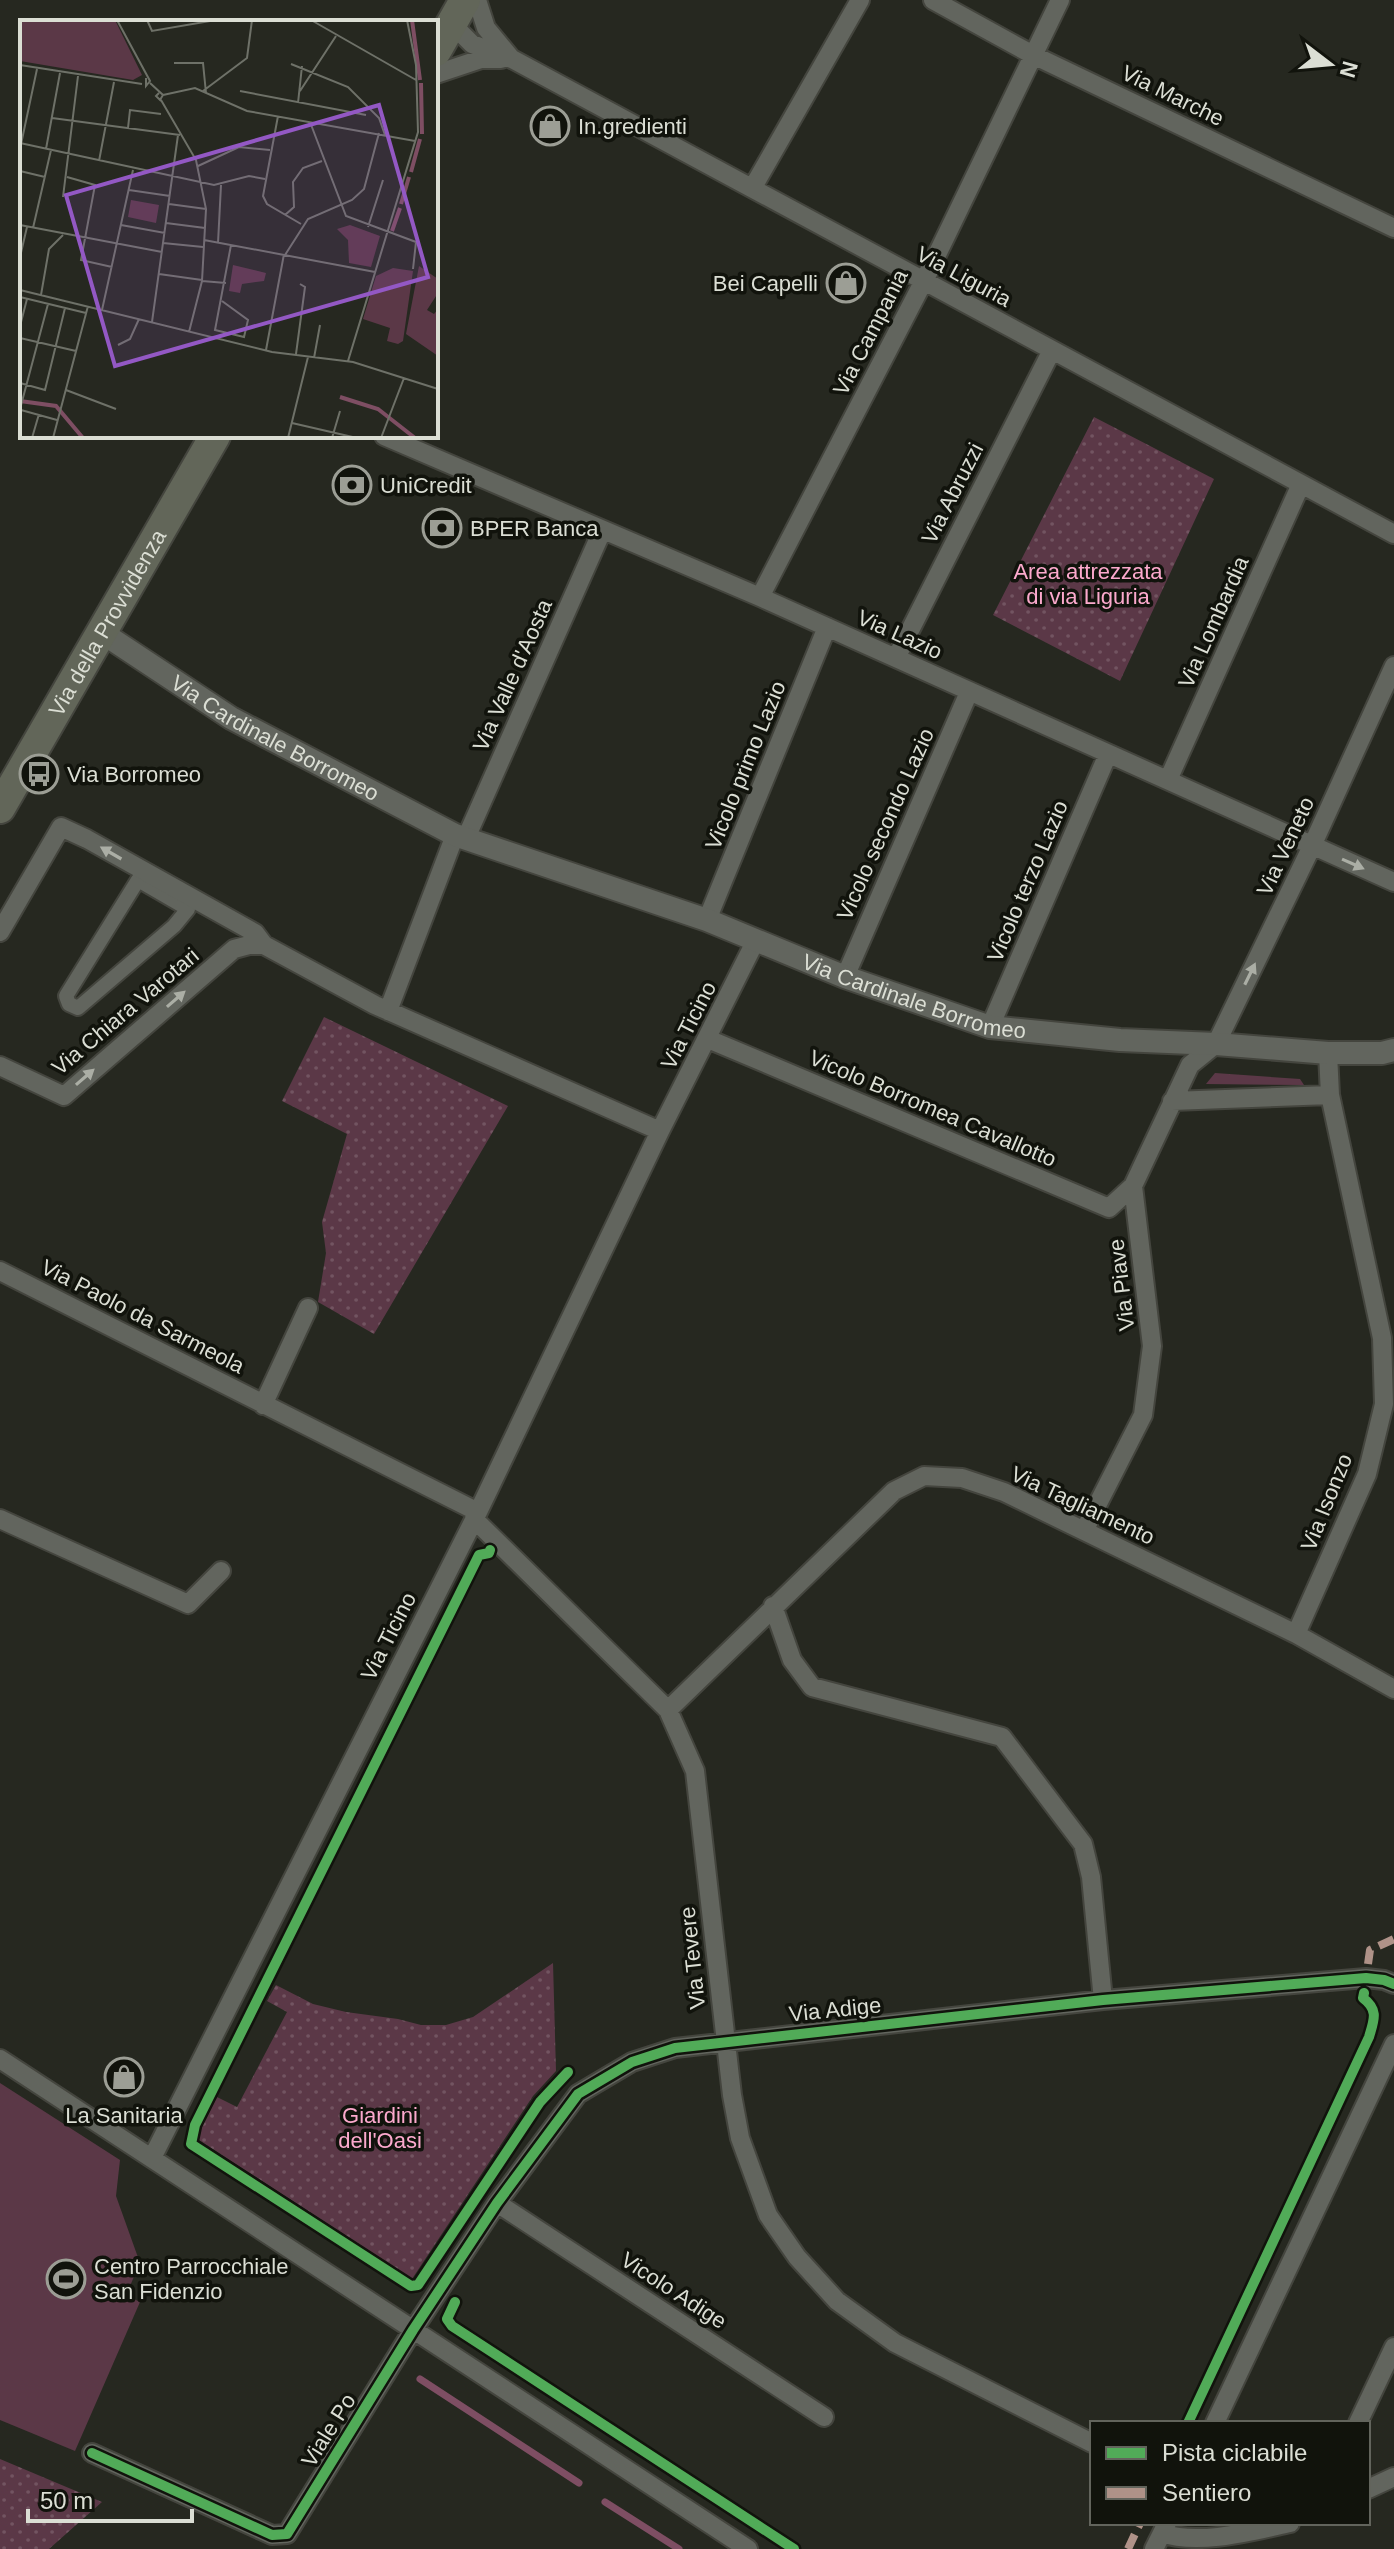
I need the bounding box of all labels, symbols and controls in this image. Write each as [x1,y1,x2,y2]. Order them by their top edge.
inset map [20,20,438,438]
north arrow [1290,24,1370,104]
text: N [1335,58,1363,80]
street label: Via Marche [1117,60,1228,131]
shop icon: In.gredienti [529,105,571,147]
place label: In.gredienti [578,114,687,139]
street label: Via Liguria [912,241,1016,312]
shop icon: Bei Capelli [825,262,867,304]
street label: Via Campania [828,264,913,399]
place label: Bei Capelli [713,271,818,296]
street label: Via Abruzzi [916,439,988,548]
bank icon: UniCredit [331,464,373,506]
place label: UniCredit [380,473,472,498]
bank icon: BPER Banca [421,507,463,549]
place label: BPER Banca [470,516,599,541]
street label: Via della Provvidenza [44,525,172,721]
street label: Via Lombardia [1173,552,1254,692]
park label: Area attrezzata di via Liguria [1013,559,1163,609]
street label: Via Valle d'Aosta [468,595,557,755]
street label: Via Lazio [854,605,946,664]
street label: Via Cardinale Borromeo [166,670,383,806]
street label: Vicolo primo Lazio [700,677,791,853]
street label: Vicolo secondo Lazio [832,724,939,924]
bus stop icon: Via Borromeo [18,753,60,795]
place label: Via Borromeo [67,762,201,787]
street label: Via Veneto [1252,793,1319,900]
street label: Vicolo terzo Lazio [982,797,1073,966]
one-way arrow [100,846,122,860]
one-way arrow [1341,857,1365,871]
street label: Via Chiara Varotari [47,943,204,1080]
street label: Via Cardinale Borromeo [798,949,1027,1044]
one-way arrow [1243,962,1257,985]
street label: Via Ticino [656,977,721,1073]
one-way arrow [166,991,186,1008]
street label: Vicolo Borromea Cavallotto [805,1045,1060,1172]
one-way arrow [75,1069,95,1086]
street label: Via Piave [1103,1237,1140,1332]
street label: Via Paolo da Sarmeola [37,1254,249,1379]
street label: Via Isonzo [1296,1450,1357,1554]
street label: Via Tagliamento [1007,1461,1159,1550]
street label: Via Ticino [356,1588,421,1684]
street label: Via Tevere [675,1905,710,2011]
street label: Via Adige [788,1992,882,2027]
shop icon: La Sanitaria [103,2056,145,2098]
place label: La Sanitaria [65,2103,183,2128]
park label: Giardini dell'Oasi [338,2103,422,2153]
street label: Vicolo Adige [616,2247,731,2334]
place label: Centro Parrocchiale San Fidenzio [94,2254,288,2304]
sports icon: Centro Parrocchiale San Fidenzio [45,2258,87,2300]
street label: Viale Po [296,2389,361,2471]
legend [1090,2421,1370,2525]
text: Pista ciclabile [1162,2439,1307,2466]
scale bar [28,2473,192,2523]
text: Sentiero [1162,2479,1251,2506]
text: 50 m [40,2487,93,2514]

